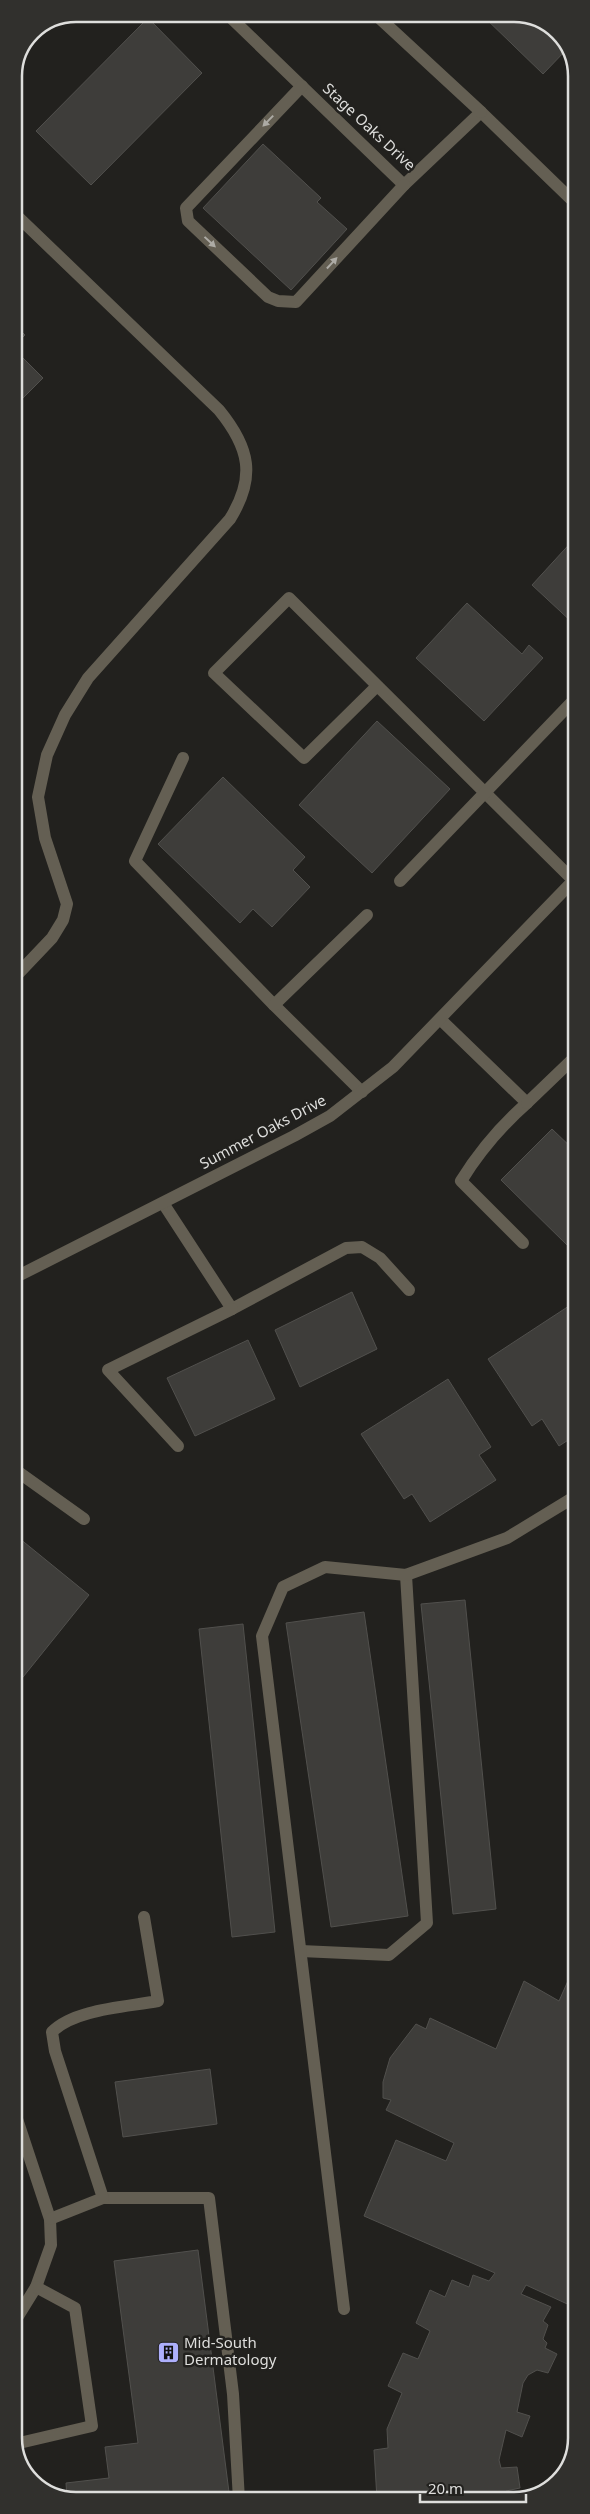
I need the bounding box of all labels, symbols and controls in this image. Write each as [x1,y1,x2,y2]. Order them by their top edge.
street label: Stage Oaks Drive [319,78,420,174]
one-way arrow [262,115,274,127]
one-way arrow [203,236,215,248]
one-way arrow [326,257,338,269]
street label: Summer Oaks Drive [196,1089,329,1173]
place label: Mid-South Dermatology [184,2332,277,2369]
building icon: Mid-South Dermatology [156,2340,180,2364]
scale bar [420,2472,526,2504]
text: 20 m [428,2478,463,2498]

